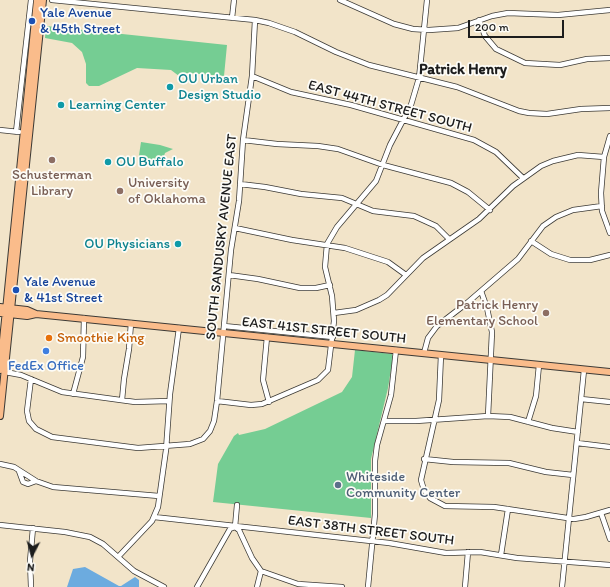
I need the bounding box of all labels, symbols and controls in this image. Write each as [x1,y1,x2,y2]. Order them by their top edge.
place label: Yale Avenue & 45th Street [40,5,121,38]
scale bar [470,12,566,38]
marker: Yale Avenue & 45th Street [27,16,37,26]
text: 200 m [475,20,509,34]
district label: Patrick Henry [419,61,507,79]
place label: OU Urban Design Studio [178,71,261,104]
street label: EAST 44TH STREET SOUTH [306,77,474,137]
marker: OU Urban Design Studio [165,82,175,92]
place label: Learning Center [69,97,166,113]
marker: Learning Center [56,100,66,110]
street label: SOUTH SANDUSKY AVENUE EAST [203,133,241,341]
place label: OU Buffalo [116,154,184,170]
marker: Schusterman Library [47,155,57,165]
marker: OU Buffalo [103,157,113,167]
place label: Schusterman Library [12,167,92,200]
place label: University of Oklahoma [128,175,206,208]
marker: University of Oklahoma [115,186,125,196]
place label: OU Physicians [84,236,170,252]
marker: OU Physicians [173,239,183,249]
place label: Yale Avenue & 41st Street [24,274,103,306]
marker: Yale Avenue & 41st Street [11,285,21,295]
place label: Patrick Henry Elementary School [426,297,538,330]
marker: Patrick Henry Elementary School [541,308,551,318]
street label: EAST 41ST STREET SOUTH [241,314,407,348]
place label: Smoothie King [57,330,144,346]
marker: Smoothie King [44,333,54,343]
marker: FedEx Office [41,346,51,356]
place label: FedEx Office [8,358,84,374]
place label: Whiteside Community Center [346,469,460,502]
marker: Whiteside Community Center [333,480,343,490]
street label: EAST 38TH STREET SOUTH [287,512,455,550]
north arrow [12,535,52,575]
text: N [26,561,35,574]

